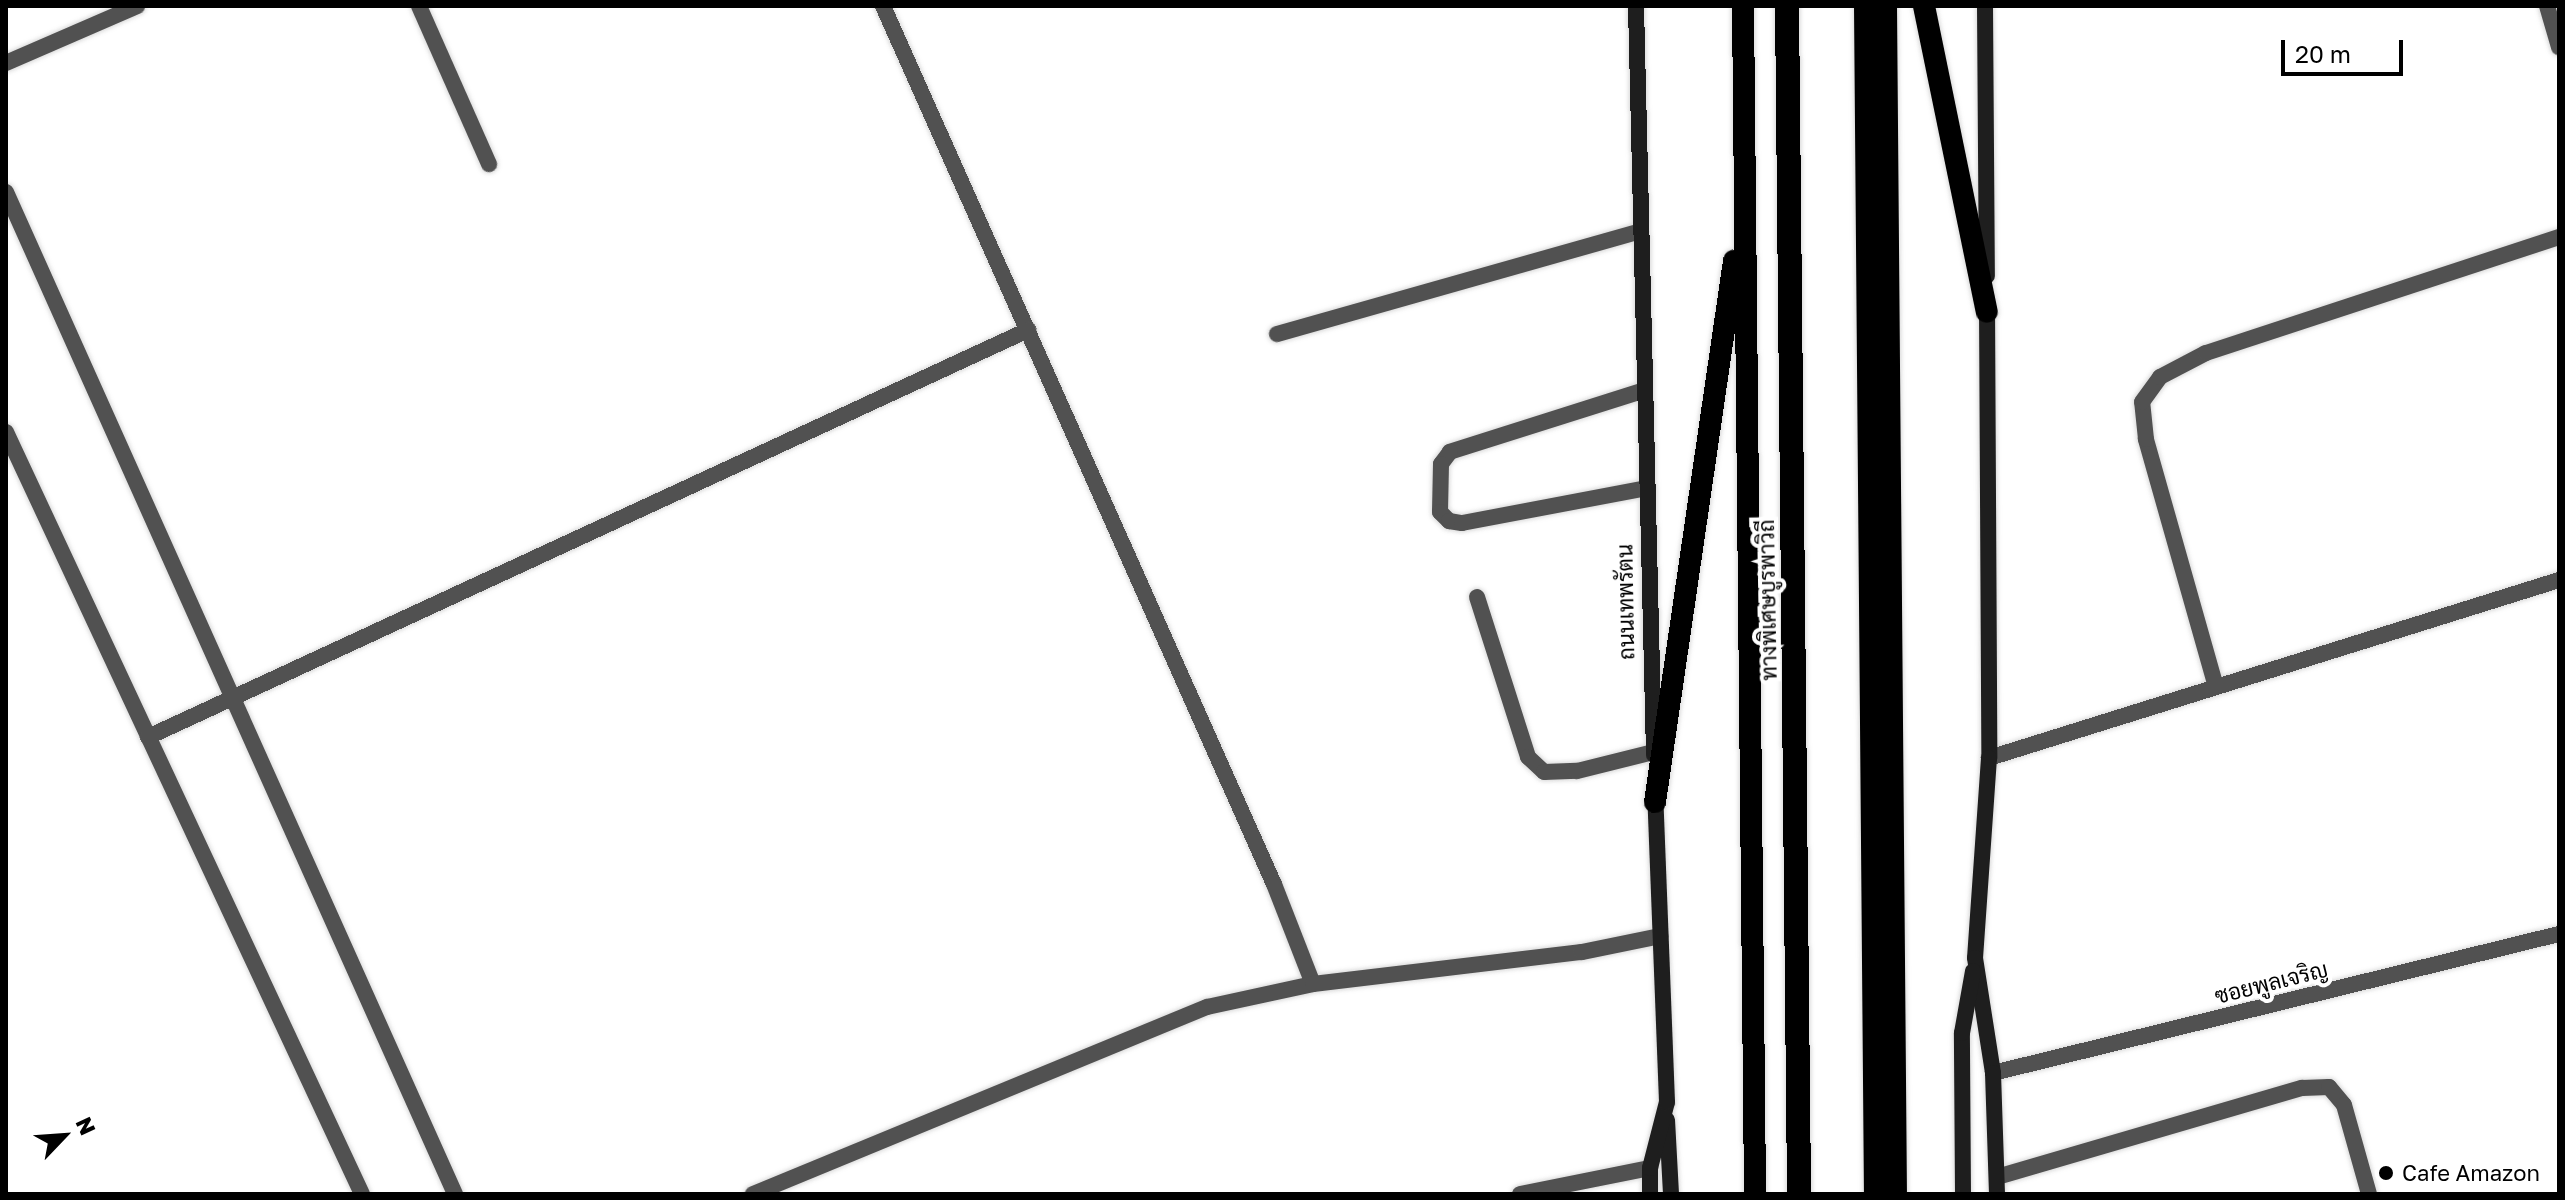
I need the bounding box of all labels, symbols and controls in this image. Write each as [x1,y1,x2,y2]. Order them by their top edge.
scale bar [2285,24,2407,74]
text: 20 m [2295,39,2351,68]
street label: ทางพิเศษบูรพาวิถี [1752,519,1782,681]
street label: ถนนเทพรัตน [1611,544,1639,660]
street label: ซอยพูลเจริญ [2212,955,2330,1009]
north arrow [24,1096,104,1176]
text: N [70,1112,102,1139]
place label: Cafe Amazon [2402,1160,2540,1186]
marker: Cafe Amazon [2377,1164,2395,1182]

